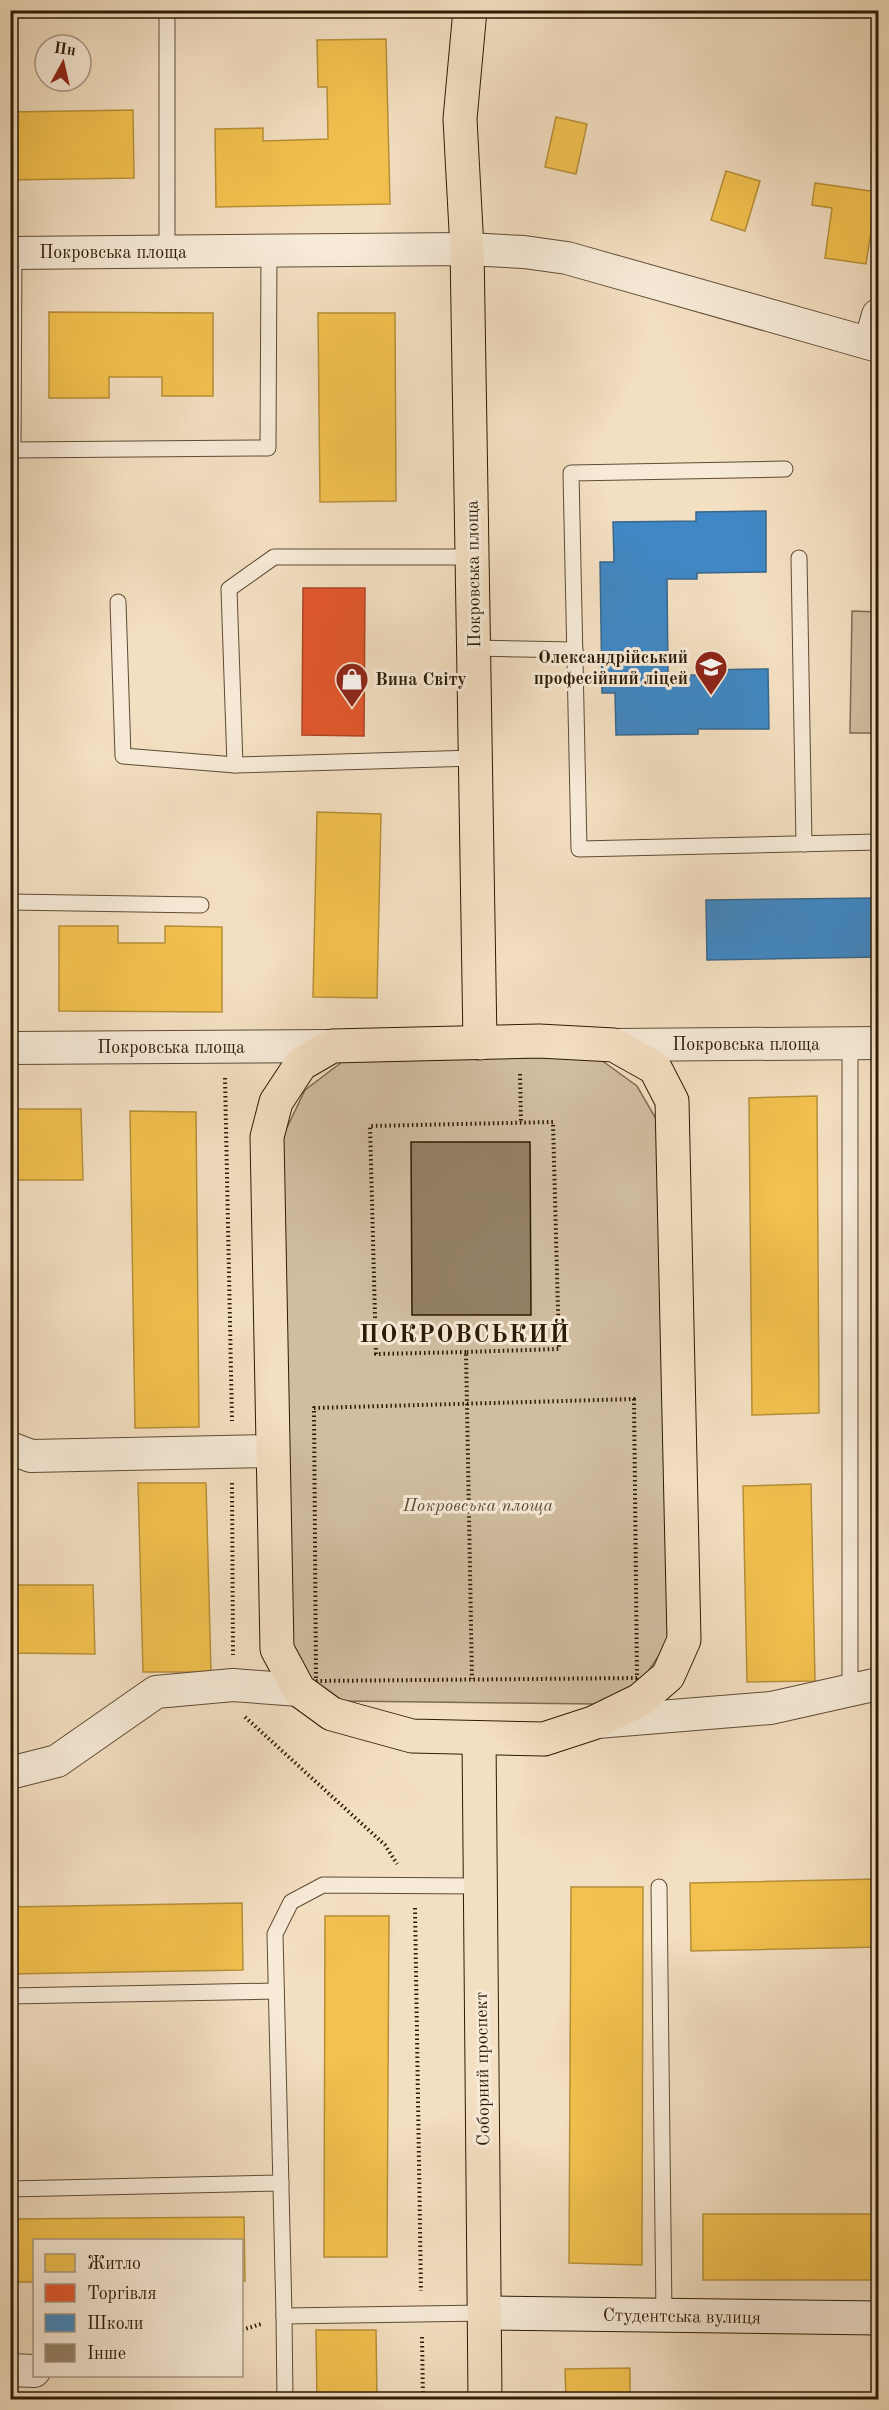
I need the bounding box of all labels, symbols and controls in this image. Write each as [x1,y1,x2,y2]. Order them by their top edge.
north arrow [33,33,93,93]
text: Пн [53,41,77,60]
street label: Покровська площа [39,244,187,262]
street label: Покровська площа [464,500,484,648]
place label: Олександрійський професійний ліцей [534,649,688,689]
school or university icon: Олександрійський професійний ліцей [693,649,729,696]
shop icon: Вина Світу [334,661,370,708]
place label: Вина Світу [375,671,467,689]
street label: Покровська площа [672,1036,820,1054]
street label: Покровська площа [97,1039,245,1057]
district label: ПОКРОВСЬКИЙ [359,1318,571,1348]
park label: Покровська площа [402,1497,554,1515]
street label: Соборний проспект [473,1992,493,2146]
legend [33,2239,243,2377]
text: Житло [87,2255,141,2273]
text: Торгівля [87,2285,157,2303]
street label: Студентська вулиця [603,2307,761,2327]
text: Школи [87,2315,144,2333]
text: Інше [87,2345,126,2363]

